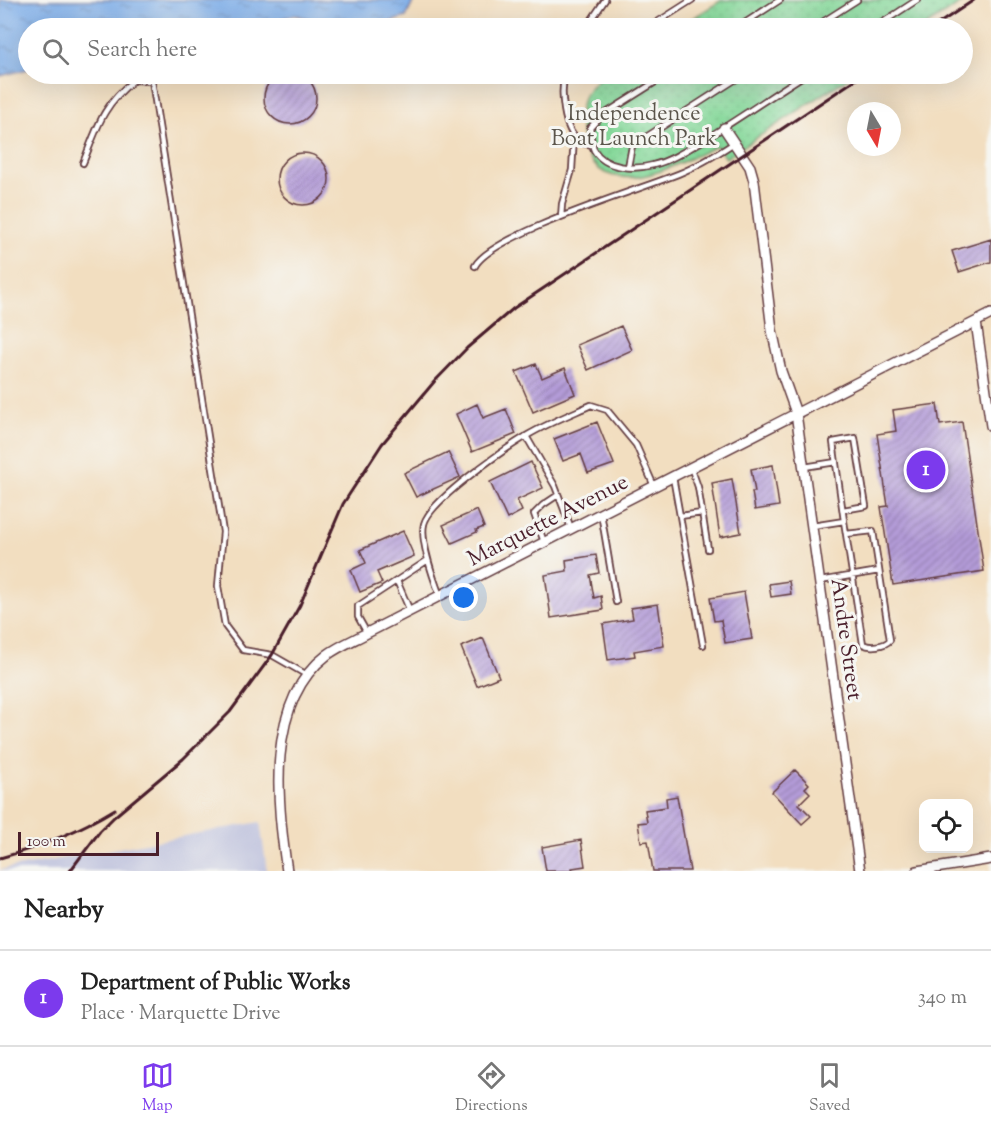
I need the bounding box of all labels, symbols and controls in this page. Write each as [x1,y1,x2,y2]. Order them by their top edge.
search box [18,18,973,84]
icon: search [39,35,72,68]
text: Search here [87,35,197,67]
park label: Independence Boat Launch Park [551,99,717,156]
north arrow [847,102,901,156]
pin: 1 [906,448,946,492]
street label: Marquette Avenue [462,467,634,576]
street label: Andre Street [821,576,869,703]
your location [449,583,478,612]
map controls [919,799,973,853]
button: locate [919,799,973,853]
scale bar [18,829,159,856]
text: 100 m [27,831,66,854]
text: Nearby [24,892,104,929]
text: Department of Public Works [81,968,350,1000]
text: 1 [40,984,47,1013]
text: 340 m [918,984,967,1013]
text: Place · Marquette Drive [81,1000,281,1029]
tab: Map [141,1059,174,1118]
tab: Directions [455,1059,528,1118]
tab: Saved [809,1059,850,1118]

